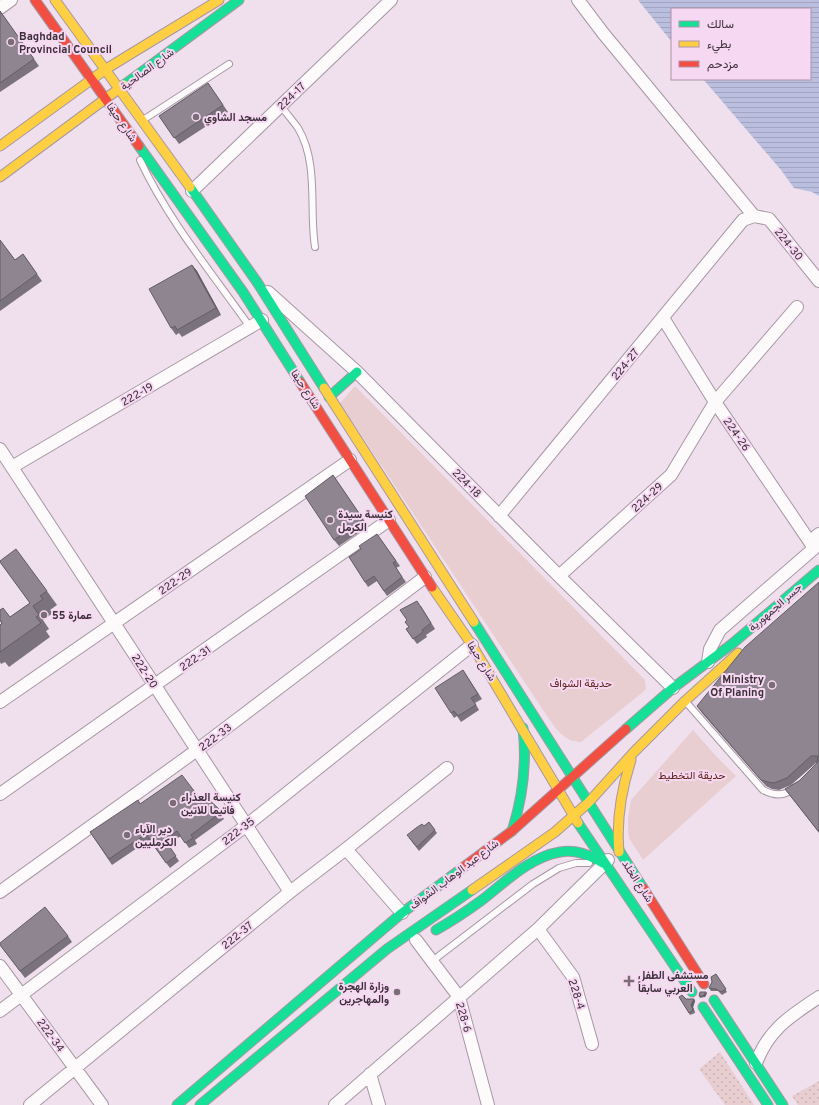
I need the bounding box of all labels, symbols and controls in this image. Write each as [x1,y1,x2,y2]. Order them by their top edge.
legend [671,8,811,80]
text: سالك [707,17,734,33]
place label: Baghdad Provincial Council [19,30,112,57]
marker: Baghdad Provincial Council [6,37,16,47]
text: بطيء [707,37,731,54]
street label: شارع الصالحية [118,45,177,94]
text: مزدحم [707,57,738,73]
street label: 224-17 [274,80,309,114]
street label: شارع حيفا [103,100,140,145]
place label: مسجد الشاوي [204,111,267,126]
marker: مسجد الشاوي [191,112,201,122]
street label: 224-30 [771,225,806,264]
street label: 224-27 [609,346,643,383]
street label: شارع حيفا [287,367,323,412]
street label: 222-19 [119,380,156,410]
street label: 224-26 [720,415,753,454]
street label: 224-18 [449,466,484,501]
street label: 224-29 [629,480,666,516]
place label: كنيسة سيدة الكرمل [338,508,393,535]
marker: كنيسة سيدة الكرمل [325,515,335,525]
street label: 222-29 [156,565,195,598]
street label: جسر الجمهورية [746,581,805,635]
place label: عمارة 55 [52,609,92,623]
marker: عمارة 55 [39,610,49,620]
street label: شارع حيفا [463,639,499,684]
street label: 222-31 [177,643,214,675]
street label: 222-20 [128,652,160,691]
place label: Ministry Of Planing [710,673,764,700]
park label: حديقة الشواف [550,677,612,691]
marker: Ministry Of Planing [767,680,777,690]
street label: 222-33 [196,721,235,755]
park label: حديقة التخطيط [658,769,726,783]
place label: كنيسة العذراء فاتيما للاتين [181,791,241,818]
marker: كنيسة العذراء فاتيما للاتين [168,798,178,808]
street label: 222-35 [219,814,258,849]
place label: دير الآباء الكرمليين [135,823,177,850]
marker: دير الآباء الكرمليين [122,830,132,840]
street label: شارع عبد الوهاب الشواف [407,837,502,913]
street label: شارع الخلد [618,858,656,905]
street label: 222-37 [219,919,257,953]
place label: مستشفى الطفل العربي سابقاً [638,969,709,997]
marker: مستشفى الطفل العربي سابقاً [623,975,635,987]
street label: 228-4 [565,977,588,1012]
place label: وزارة الهجرة والمهاجرين [339,980,389,1007]
marker: وزارة الهجرة والمهاجرين [392,987,402,997]
street label: 228-6 [452,1000,474,1034]
street label: 222-34 [33,1016,67,1055]

